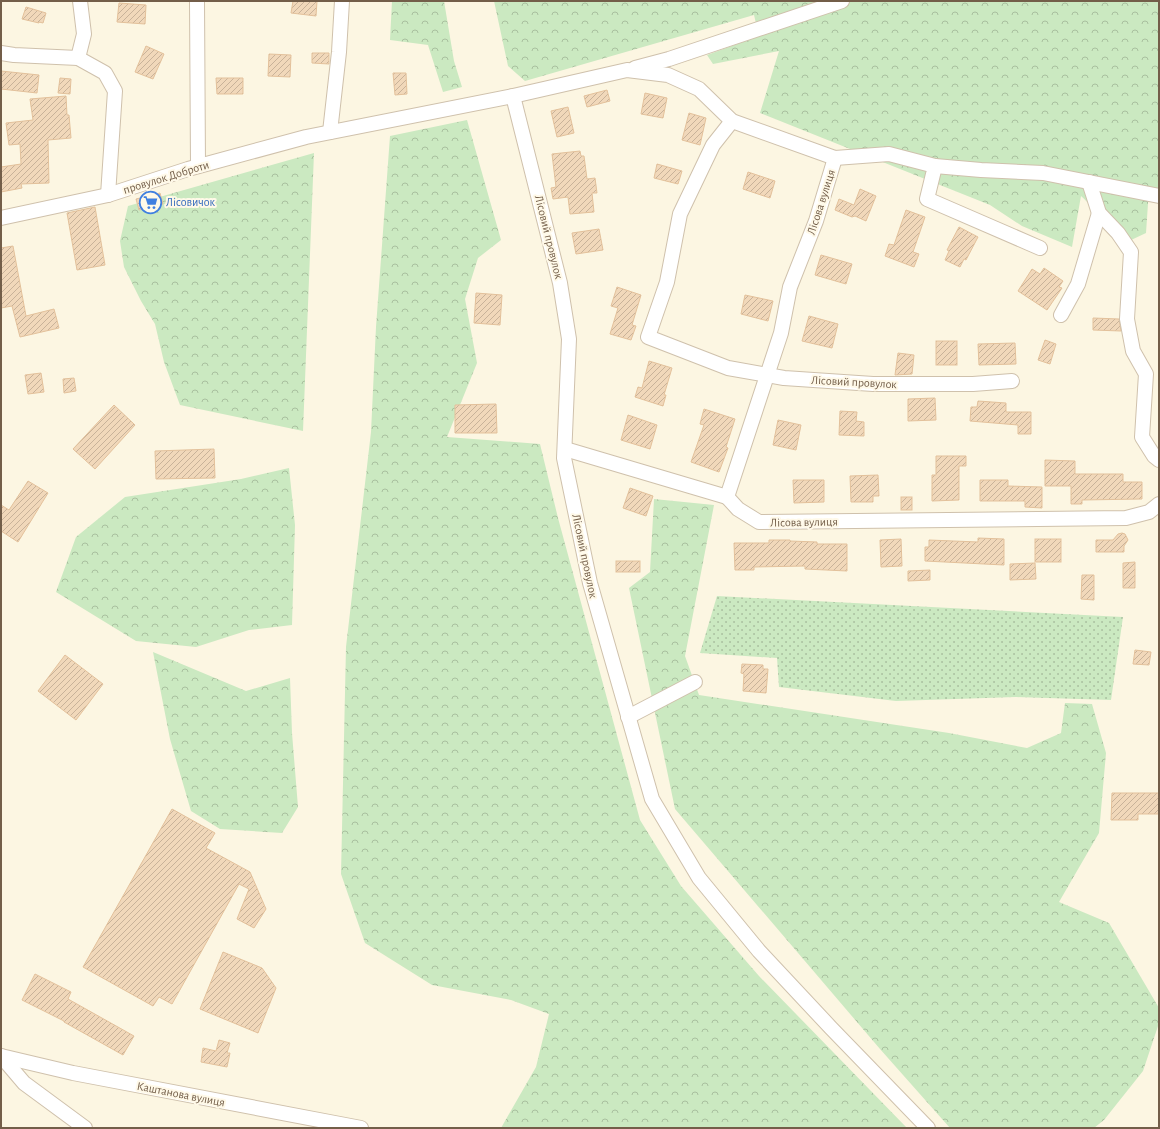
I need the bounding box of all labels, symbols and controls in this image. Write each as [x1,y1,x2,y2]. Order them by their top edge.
street label: провулок Доброти [122,158,211,197]
street label: Лісова вулиця [805,168,838,236]
supermarket icon: Лісовичок [137,189,163,215]
street label: Лісовий провулок [532,194,565,281]
place label: Лісовичок [166,196,215,208]
street label: Лісовий провулок [811,374,898,391]
street label: Лісовий провулок [569,513,600,600]
street label: Лісова вулиця [770,515,838,530]
street label: Каштанова вулиця [136,1080,226,1109]

